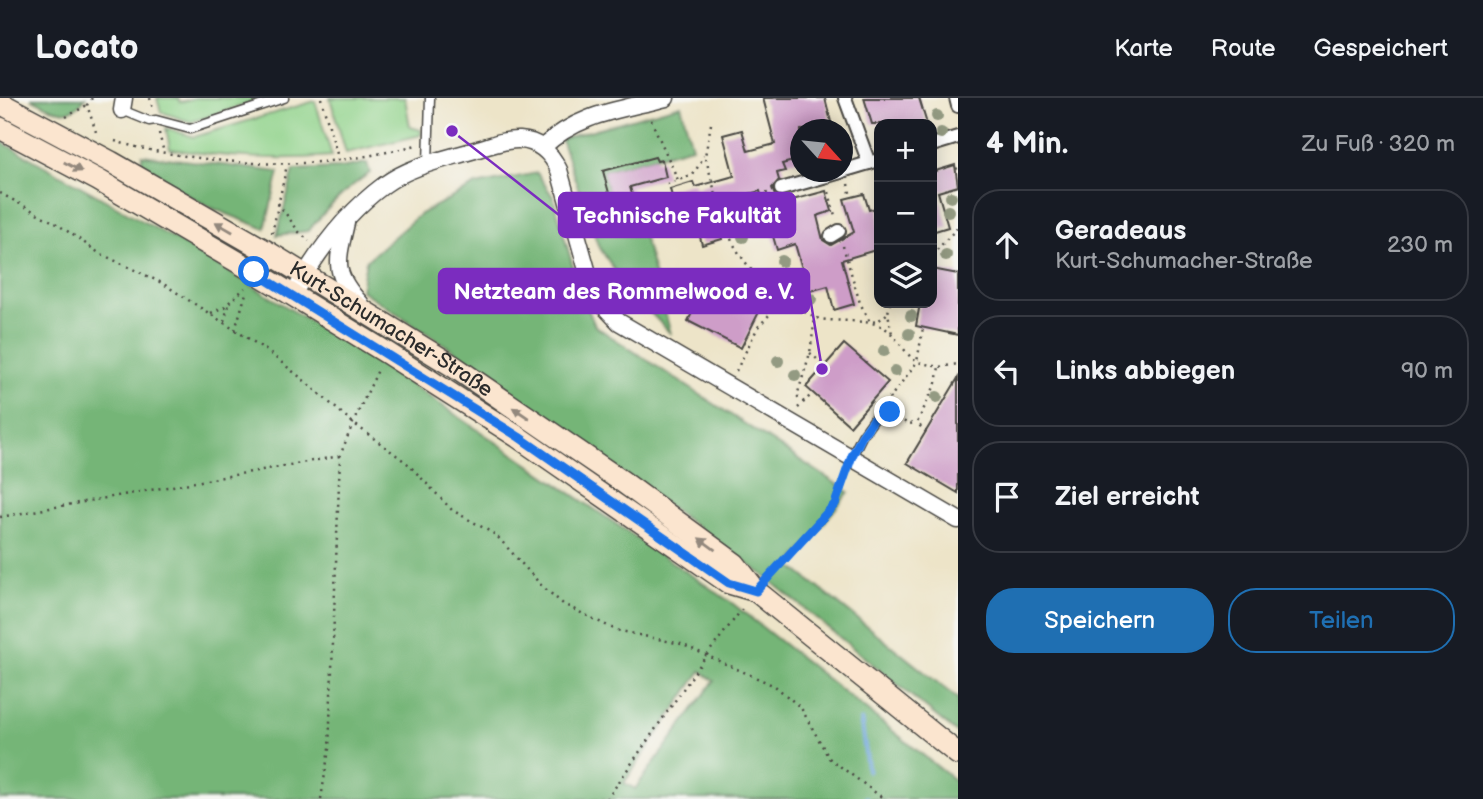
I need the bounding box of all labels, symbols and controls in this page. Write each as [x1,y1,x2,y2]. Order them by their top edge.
text: Locato [35,28,139,68]
text: Karte [1114,34,1173,63]
text: Route [1211,34,1276,63]
text: Gespeichert [1314,34,1448,63]
north arrow [790,119,853,182]
map controls [874,119,937,308]
button: + [874,119,937,182]
text: 4 Min. [986,126,1068,162]
text: Zu Fuß · 320 m [1302,130,1455,158]
one-way arrow [63,162,83,173]
button: − [874,182,937,245]
callout: Technische Fakultät [559,193,795,237]
text: Technische Fakultät [573,202,781,230]
text: Geradeaus [1055,216,1186,247]
one-way arrow [215,221,234,233]
icon: ahead [988,226,1026,264]
text: 230 m [1387,231,1453,259]
button: layers [874,245,937,308]
text: Kurt-Schumacher-Straße [1055,247,1313,275]
route start [238,256,269,287]
street label: Kurt-Schumacher-Straße [285,256,498,402]
callout: Netzteam des Rommelwood e. V. [439,269,809,313]
text: Netzteam des Rommelwood e. V. [453,278,795,306]
icon: left [988,352,1026,390]
text: Links abbiegen [1055,356,1235,387]
text: 90 m [1401,357,1453,385]
route end [874,396,905,427]
one-way arrow [512,406,530,420]
icon: arrive [988,478,1026,516]
text: Ziel erreicht [1055,482,1199,513]
one-way arrow [698,537,716,551]
button: Speichern [986,588,1214,653]
button: Teilen [1228,588,1455,653]

